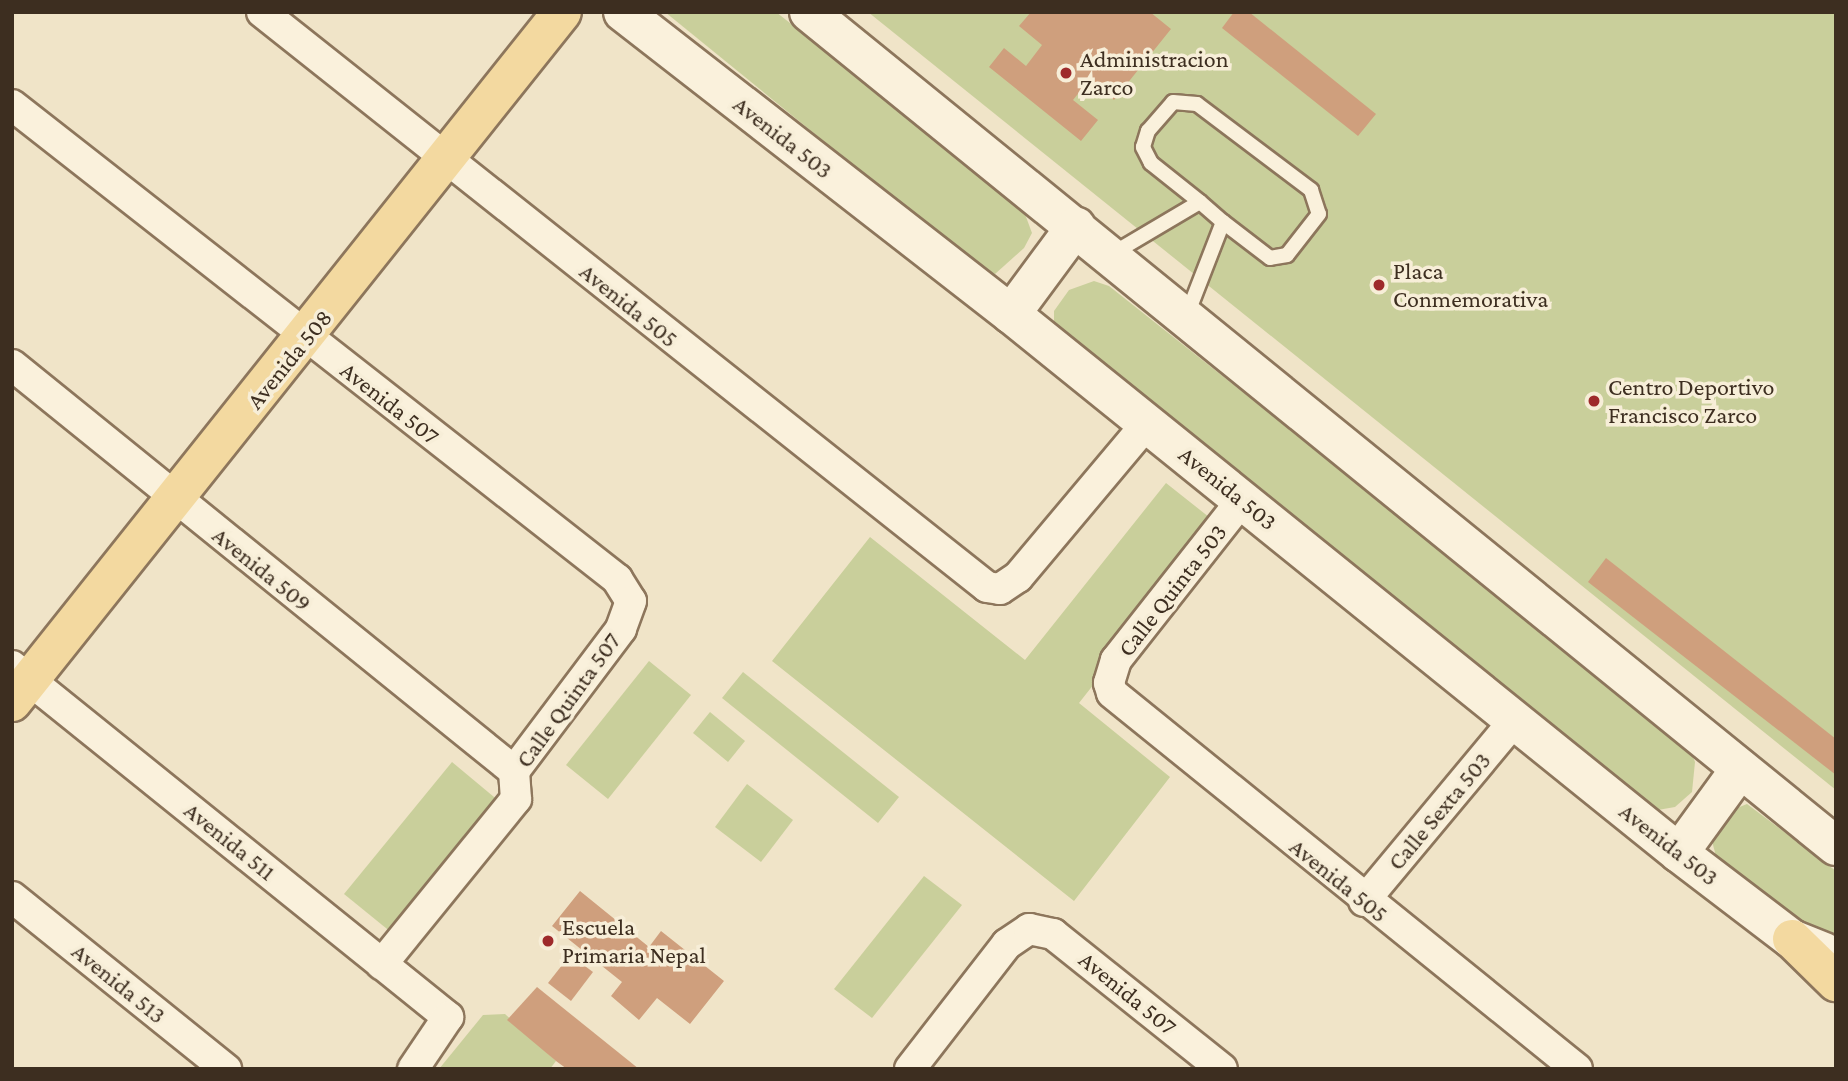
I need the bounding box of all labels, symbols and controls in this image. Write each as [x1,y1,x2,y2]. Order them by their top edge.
place label: Administracion Zarco [1080,45,1229,101]
marker: Administracion Zarco [1058,65,1074,81]
street label: Avenida 503 [728,89,838,185]
street label: Avenida 505 [574,257,684,353]
place label: Placa Conmemorativa [1393,257,1548,313]
marker: Placa Conmemorativa [1371,277,1387,293]
street label: Avenida 508 [240,303,338,415]
street label: Avenida 507 [335,356,445,450]
place label: Centro Deportivo Francisco Zarco [1608,373,1774,429]
marker: Centro Deportivo Francisco Zarco [1586,393,1602,409]
street label: Avenida 503 [1173,440,1283,536]
street label: Calle Quinta 503 [1111,518,1233,662]
street label: Avenida 509 [207,520,317,618]
street label: Calle Quinta 507 [509,627,627,773]
street label: Calle Sexta 503 [1381,746,1497,876]
street label: Avenida 511 [179,795,281,887]
street label: Avenida 503 [1614,796,1724,892]
street label: Avenida 505 [1284,832,1394,928]
place label: Escuela Primaria Nepal [562,913,706,969]
marker: Escuela Primaria Nepal [540,933,556,949]
street label: Avenida 513 [66,936,172,1030]
street label: Avenida 507 [1073,945,1183,1041]

